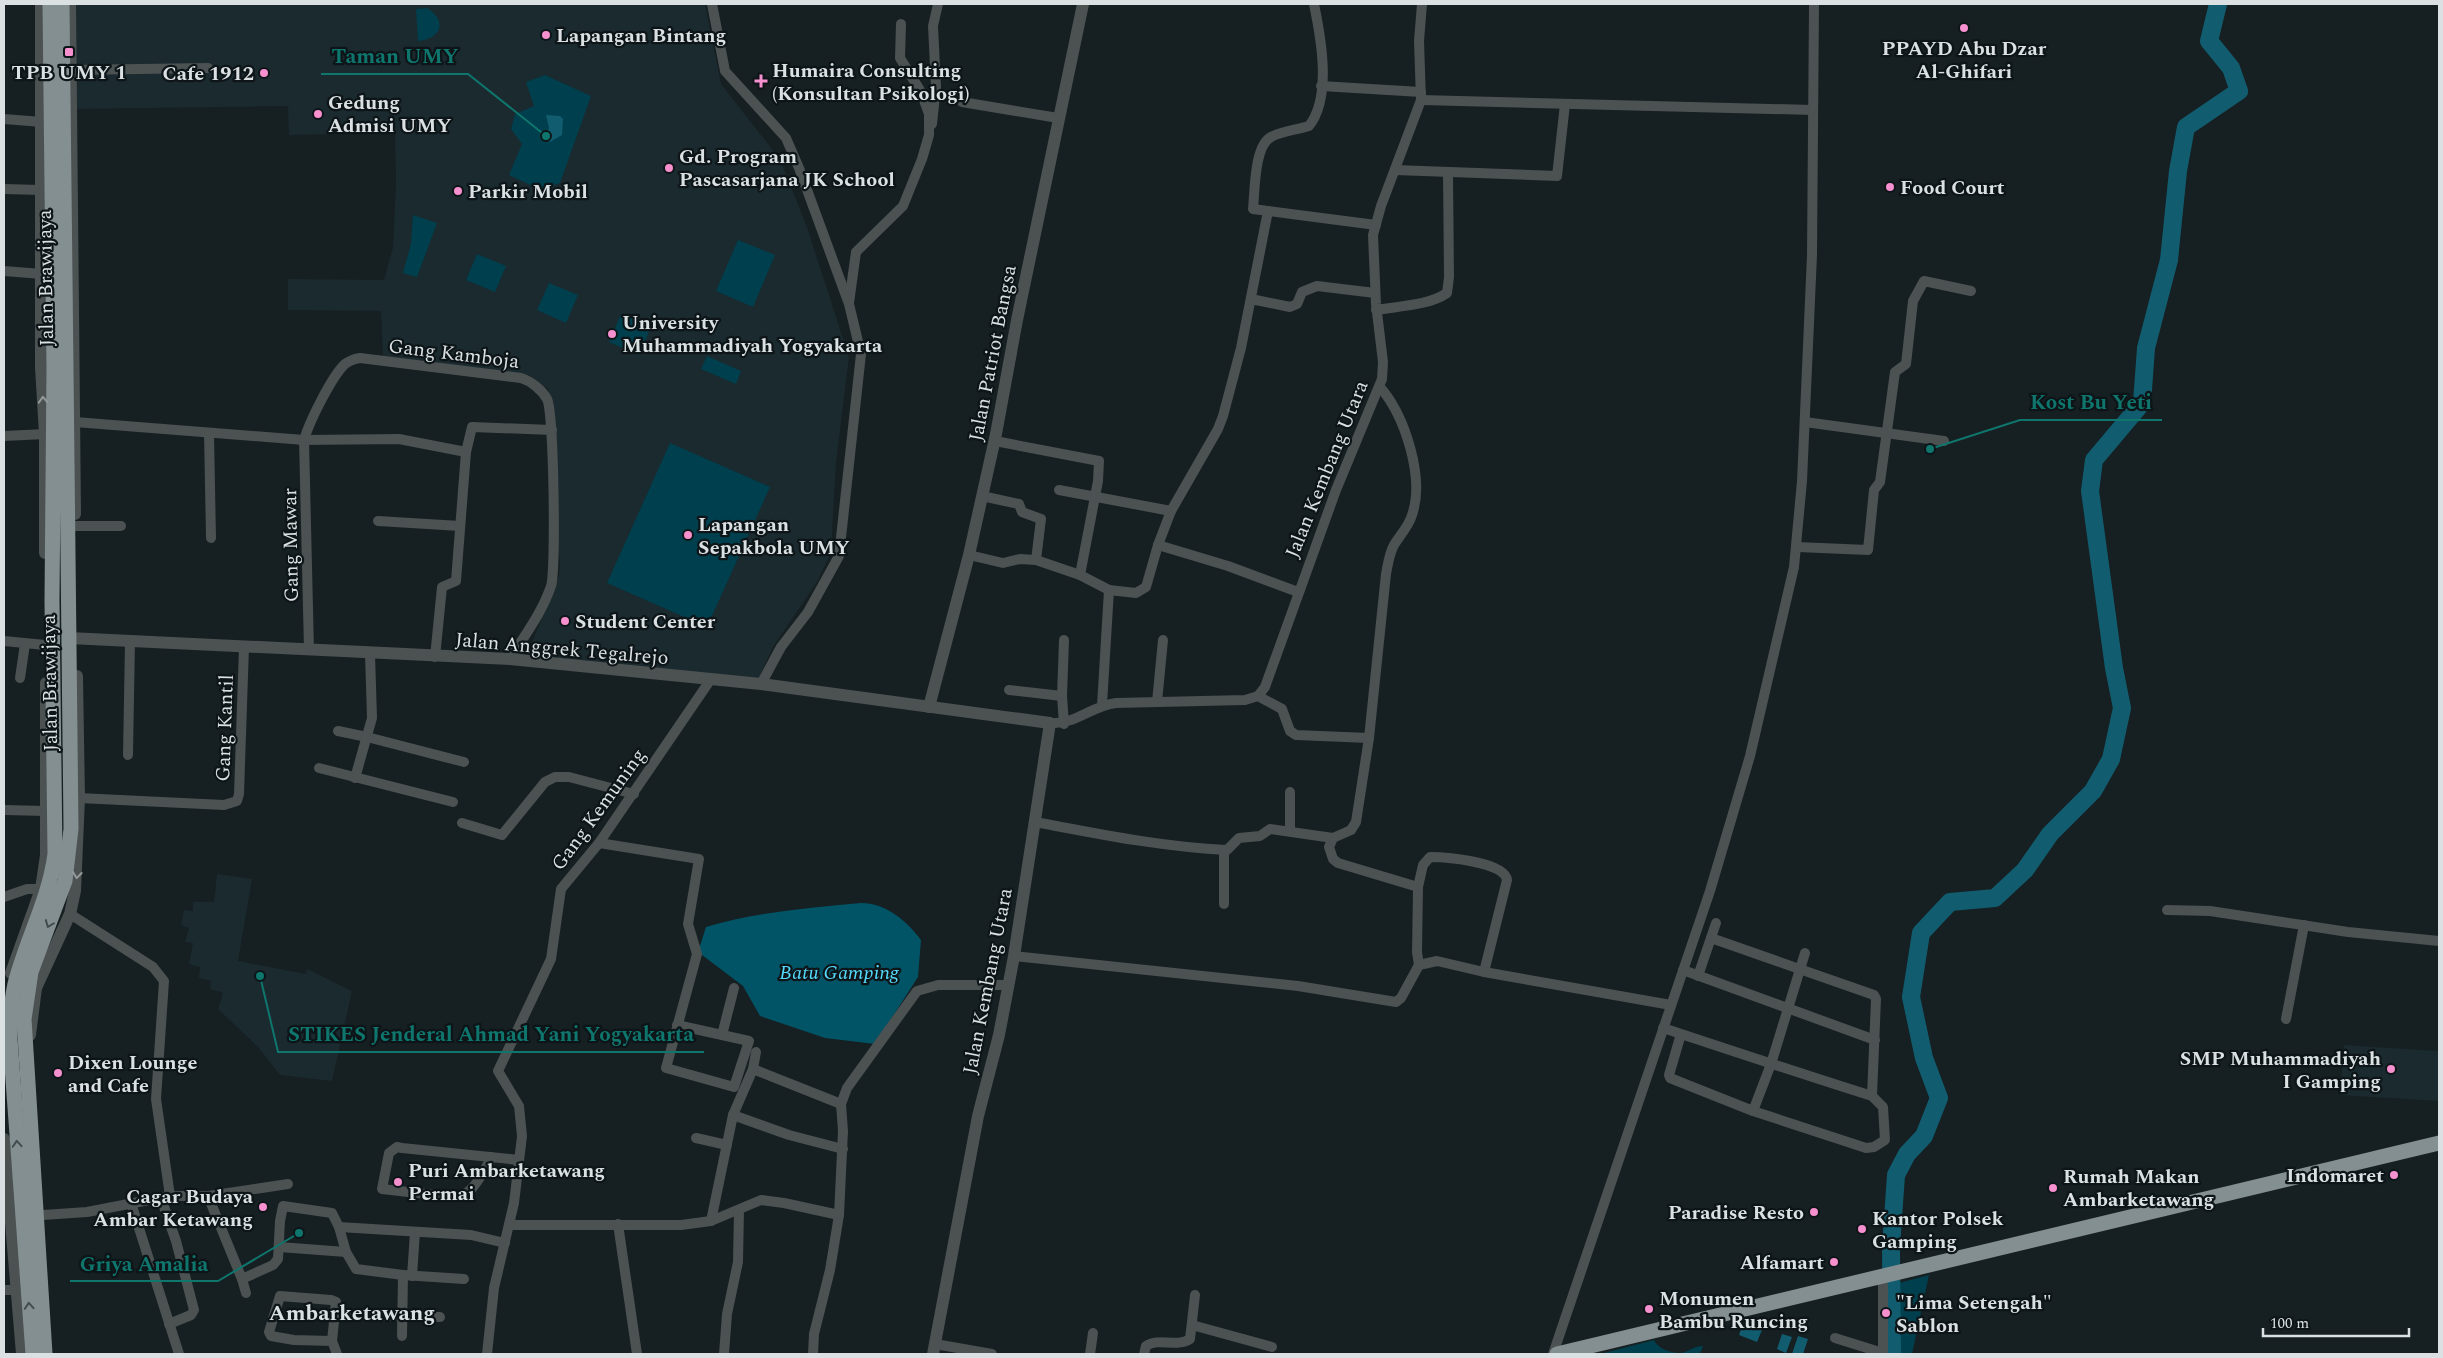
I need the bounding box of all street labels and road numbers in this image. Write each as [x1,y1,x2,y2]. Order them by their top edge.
street label: Jalan Brawijaya [30,209,62,347]
street label: Jalan Patriot Bangsa [961,262,1025,444]
street label: Gang Kamboja [387,331,521,377]
street label: Jalan Kembang Utara [1278,376,1376,563]
street label: Gang Mawar [275,488,307,602]
street label: Jalan Brawijaya [34,614,66,752]
street label: Jalan Anggrek Tegalrejo [454,625,670,673]
street label: Gang Kantil [208,674,242,782]
street label: Gang Kemuning [544,742,654,877]
street label: Jalan Kembang Utara [955,885,1021,1077]

